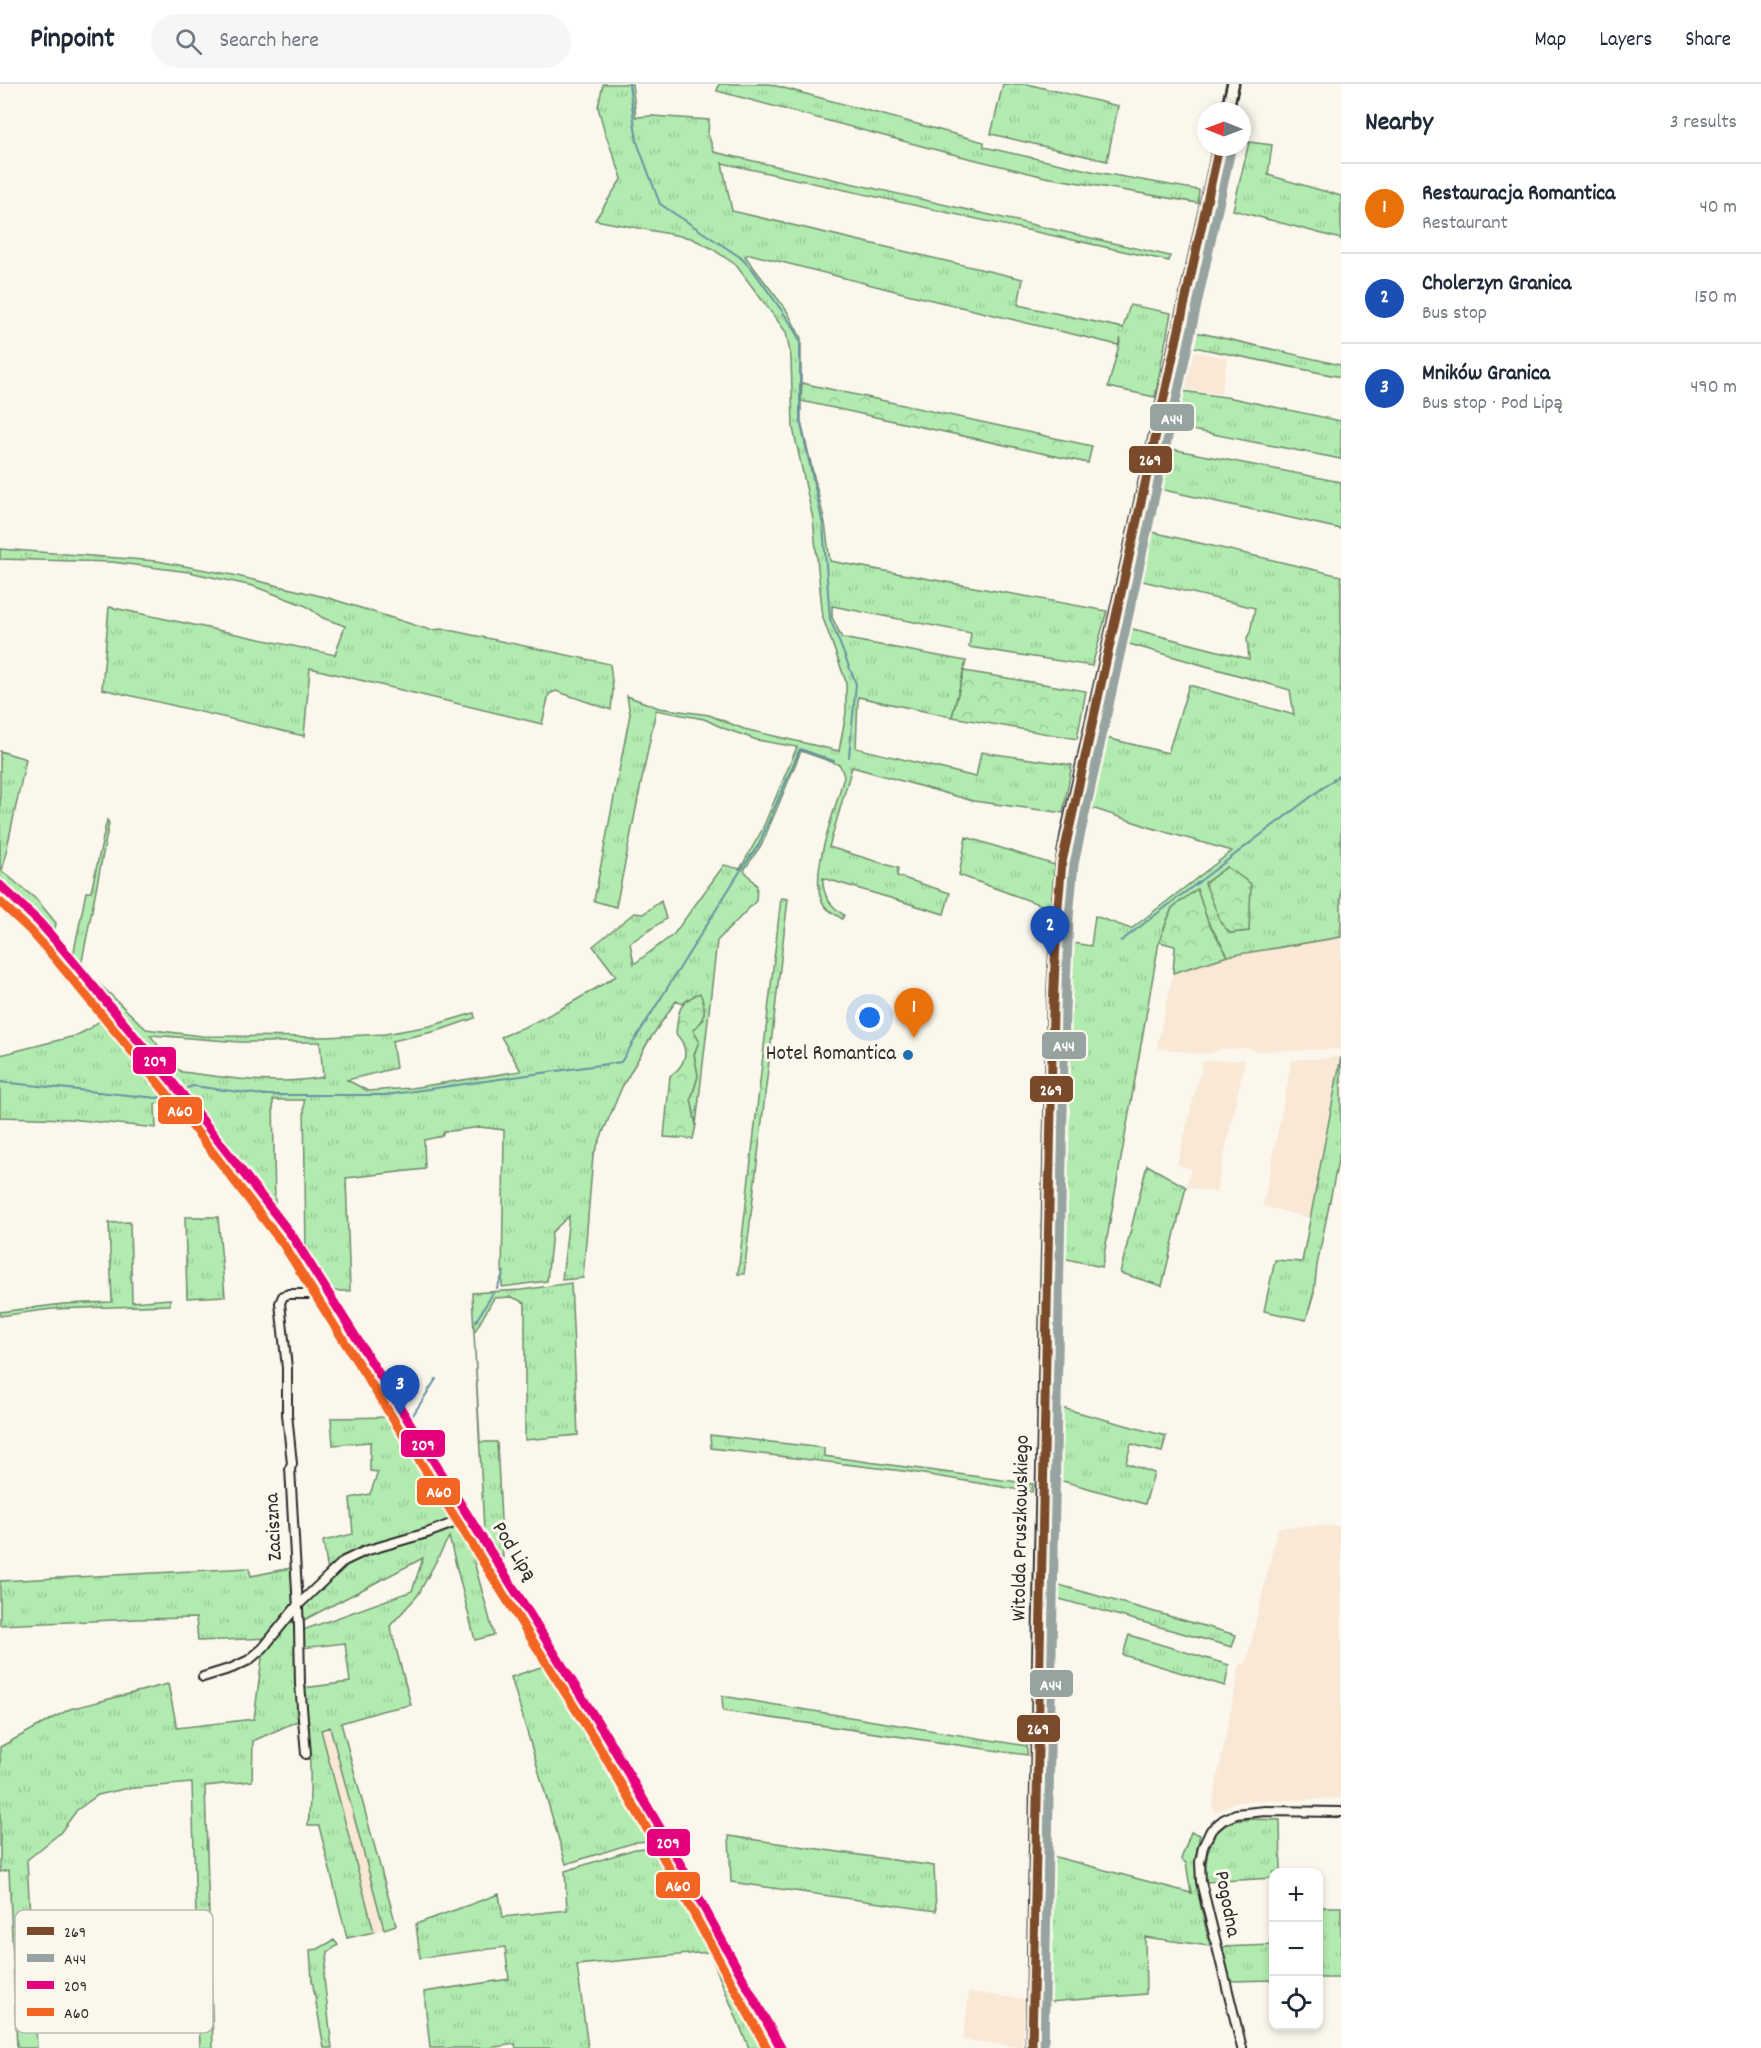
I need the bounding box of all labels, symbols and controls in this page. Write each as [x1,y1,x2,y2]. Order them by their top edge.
search box [151,14,571,68]
text: Pinpoint [30,21,115,61]
icon: search [172,25,205,58]
text: Search here [220,26,319,57]
text: Map [1535,26,1566,56]
text: Layers [1599,26,1652,56]
text: Share [1685,26,1731,56]
north arrow [1197,102,1251,156]
text: Nearby [1365,105,1433,142]
text: 3 results [1670,109,1737,137]
text: Restauracja Romantica [1422,179,1615,210]
text: 1 [1382,194,1387,222]
text: 40 m [1699,194,1737,222]
text: Restaurant [1422,210,1508,238]
text: Cholerzyn Granica [1422,269,1571,300]
text: 2 [1380,284,1389,312]
text: 150 m [1694,284,1737,312]
text: Bus stop [1422,300,1487,328]
text: Mników Granica [1422,359,1550,390]
text: 3 [1380,374,1389,402]
text: 490 m [1690,374,1737,402]
text: Bus stop · Pod Lipą [1422,390,1563,418]
line badge: A44 [1149,403,1195,432]
text: A44 [1161,409,1183,432]
line badge: 269 [1128,445,1173,474]
text: 269 [1139,450,1161,473]
pin: 2 [1030,906,1070,956]
pin: 1 [894,988,934,1038]
your location [855,1003,884,1032]
line badge: A44 [1041,1031,1087,1060]
text: A44 [1053,1036,1075,1059]
place label: Hotel Romantica [766,1040,897,1070]
line badge: 209 [132,1046,177,1075]
marker: Hotel Romantica [901,1048,915,1062]
text: 209 [143,1051,167,1074]
line badge: 269 [1029,1075,1074,1103]
text: 269 [1040,1080,1062,1103]
line badge: A60 [157,1096,203,1125]
text: A60 [167,1101,193,1124]
pin: 3 [380,1366,420,1415]
line badge: 209 [400,1429,446,1458]
text: 209 [411,1435,435,1458]
street label: Witolda Pruszkowskiego [1005,1435,1039,1621]
line badge: A60 [416,1477,461,1506]
text: A60 [426,1482,452,1505]
street label: Zaciszna [258,1491,292,1562]
street label: Pod Lipą [483,1517,543,1587]
line badge: A44 [1029,1669,1074,1698]
text: A44 [1040,1675,1062,1698]
line badge: 269 [1016,1714,1061,1743]
text: 269 [1027,1719,1049,1742]
line badge: 209 [646,1828,691,1857]
text: 209 [656,1833,680,1856]
street label: Pogodna [1205,1868,1247,1941]
map controls [1269,1868,1323,2030]
button: + [1269,1868,1323,1922]
line badge: A60 [655,1871,701,1899]
text: A60 [665,1876,691,1899]
legend [15,1910,213,2033]
text: 269 [64,1922,86,1945]
button: − [1269,1922,1323,1976]
text: A44 [64,1949,86,1972]
text: 209 [64,1976,87,1999]
button: locate [1269,1976,1323,2030]
text: A60 [64,2003,89,2026]

